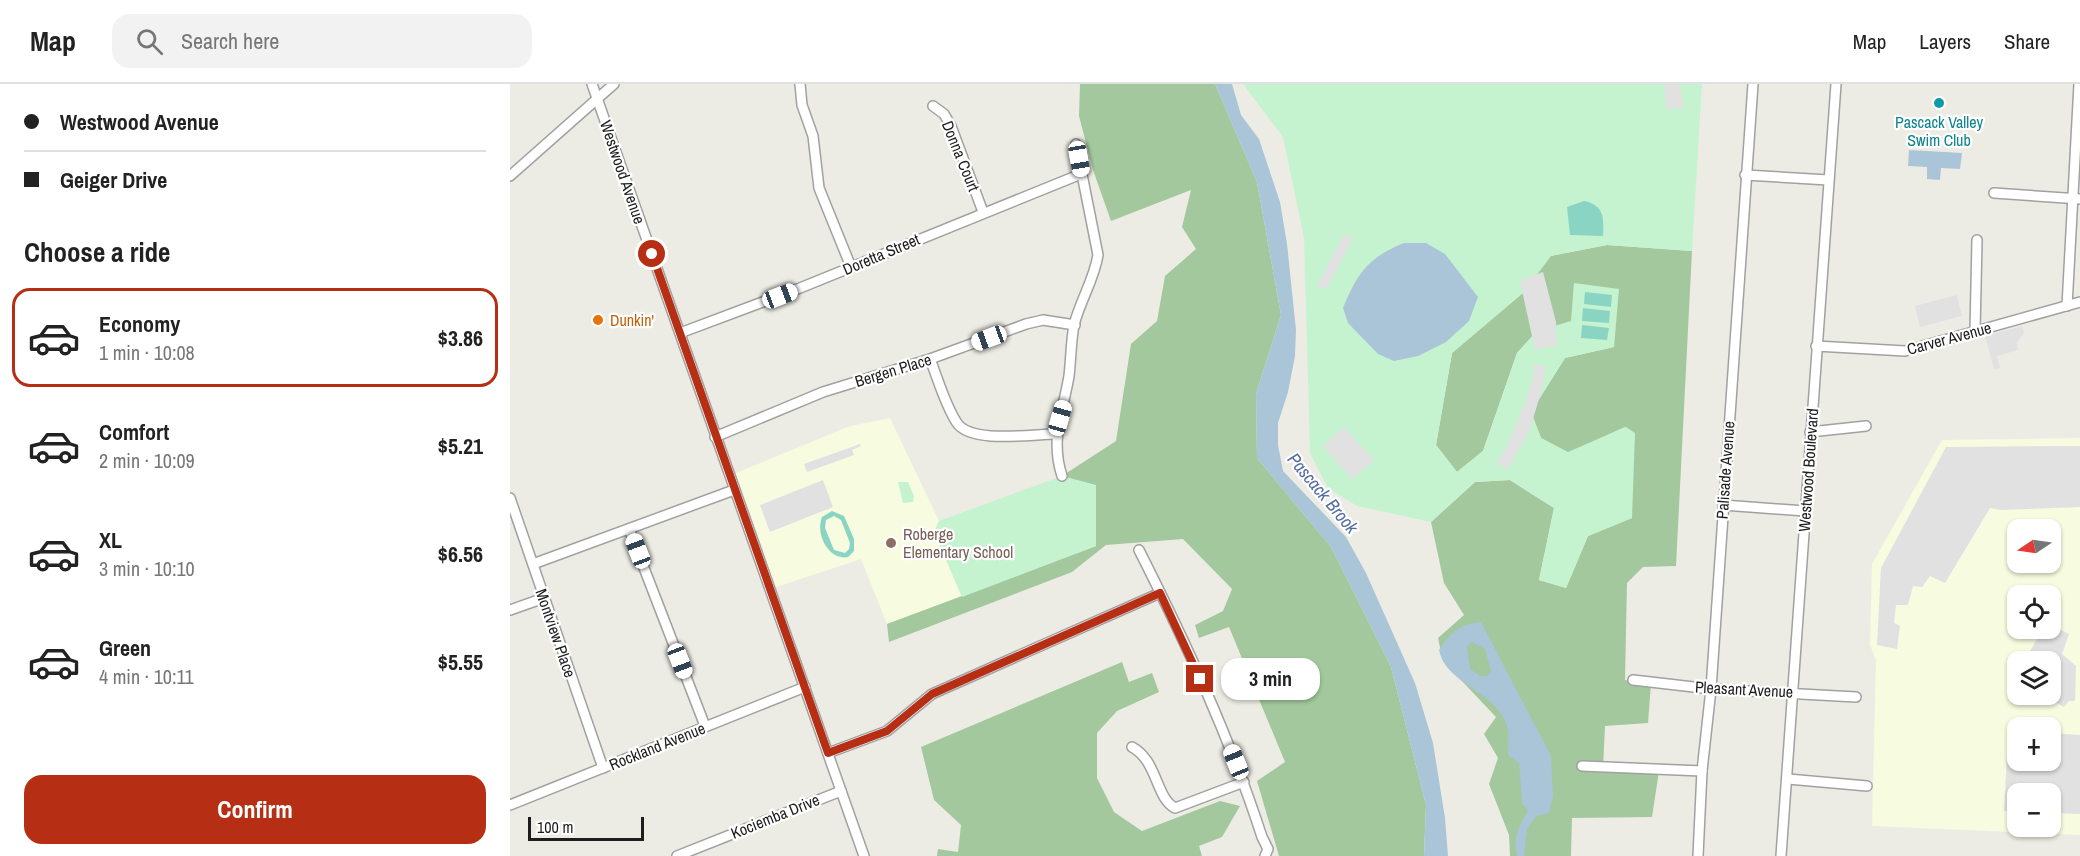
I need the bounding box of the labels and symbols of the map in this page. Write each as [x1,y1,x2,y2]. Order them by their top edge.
marker: Pascack Valley Swim Club [1932,96,1946,110]
place label: Pascack Valley Swim Club [1895,111,1983,151]
street label: Westwood Avenue [595,117,651,227]
street label: Donna Court [937,117,985,195]
car [1067,140,1091,178]
street label: Doretta Street [839,228,923,280]
route start [638,240,665,267]
car [760,281,800,311]
place label: Dunkin' [610,309,654,331]
marker: Dunkin' [591,313,605,327]
street label: Carver Avenue [1904,316,1994,360]
car [969,323,1009,353]
street label: Bergen Place [852,348,934,392]
car [1046,398,1074,438]
street label: Westwood Boulevard [1793,408,1823,532]
street label: Palisade Avenue [1711,420,1739,520]
water label: Pascack Brook [1282,447,1365,539]
north arrow [2007,519,2061,573]
place label: Roberge Elementary School [903,523,1013,563]
car [623,531,653,571]
marker: Roberge Elementary School [884,536,898,550]
street label: Montview Place [531,586,581,680]
car [665,641,695,681]
callout: 3 min [1221,658,1320,700]
route end [1186,665,1213,692]
street label: Pleasant Avenue [1694,675,1794,703]
street label: Rockland Avenue [606,717,708,775]
car [1221,742,1251,782]
street label: Kociemba Drive [727,788,823,844]
scale bar [528,814,644,842]

